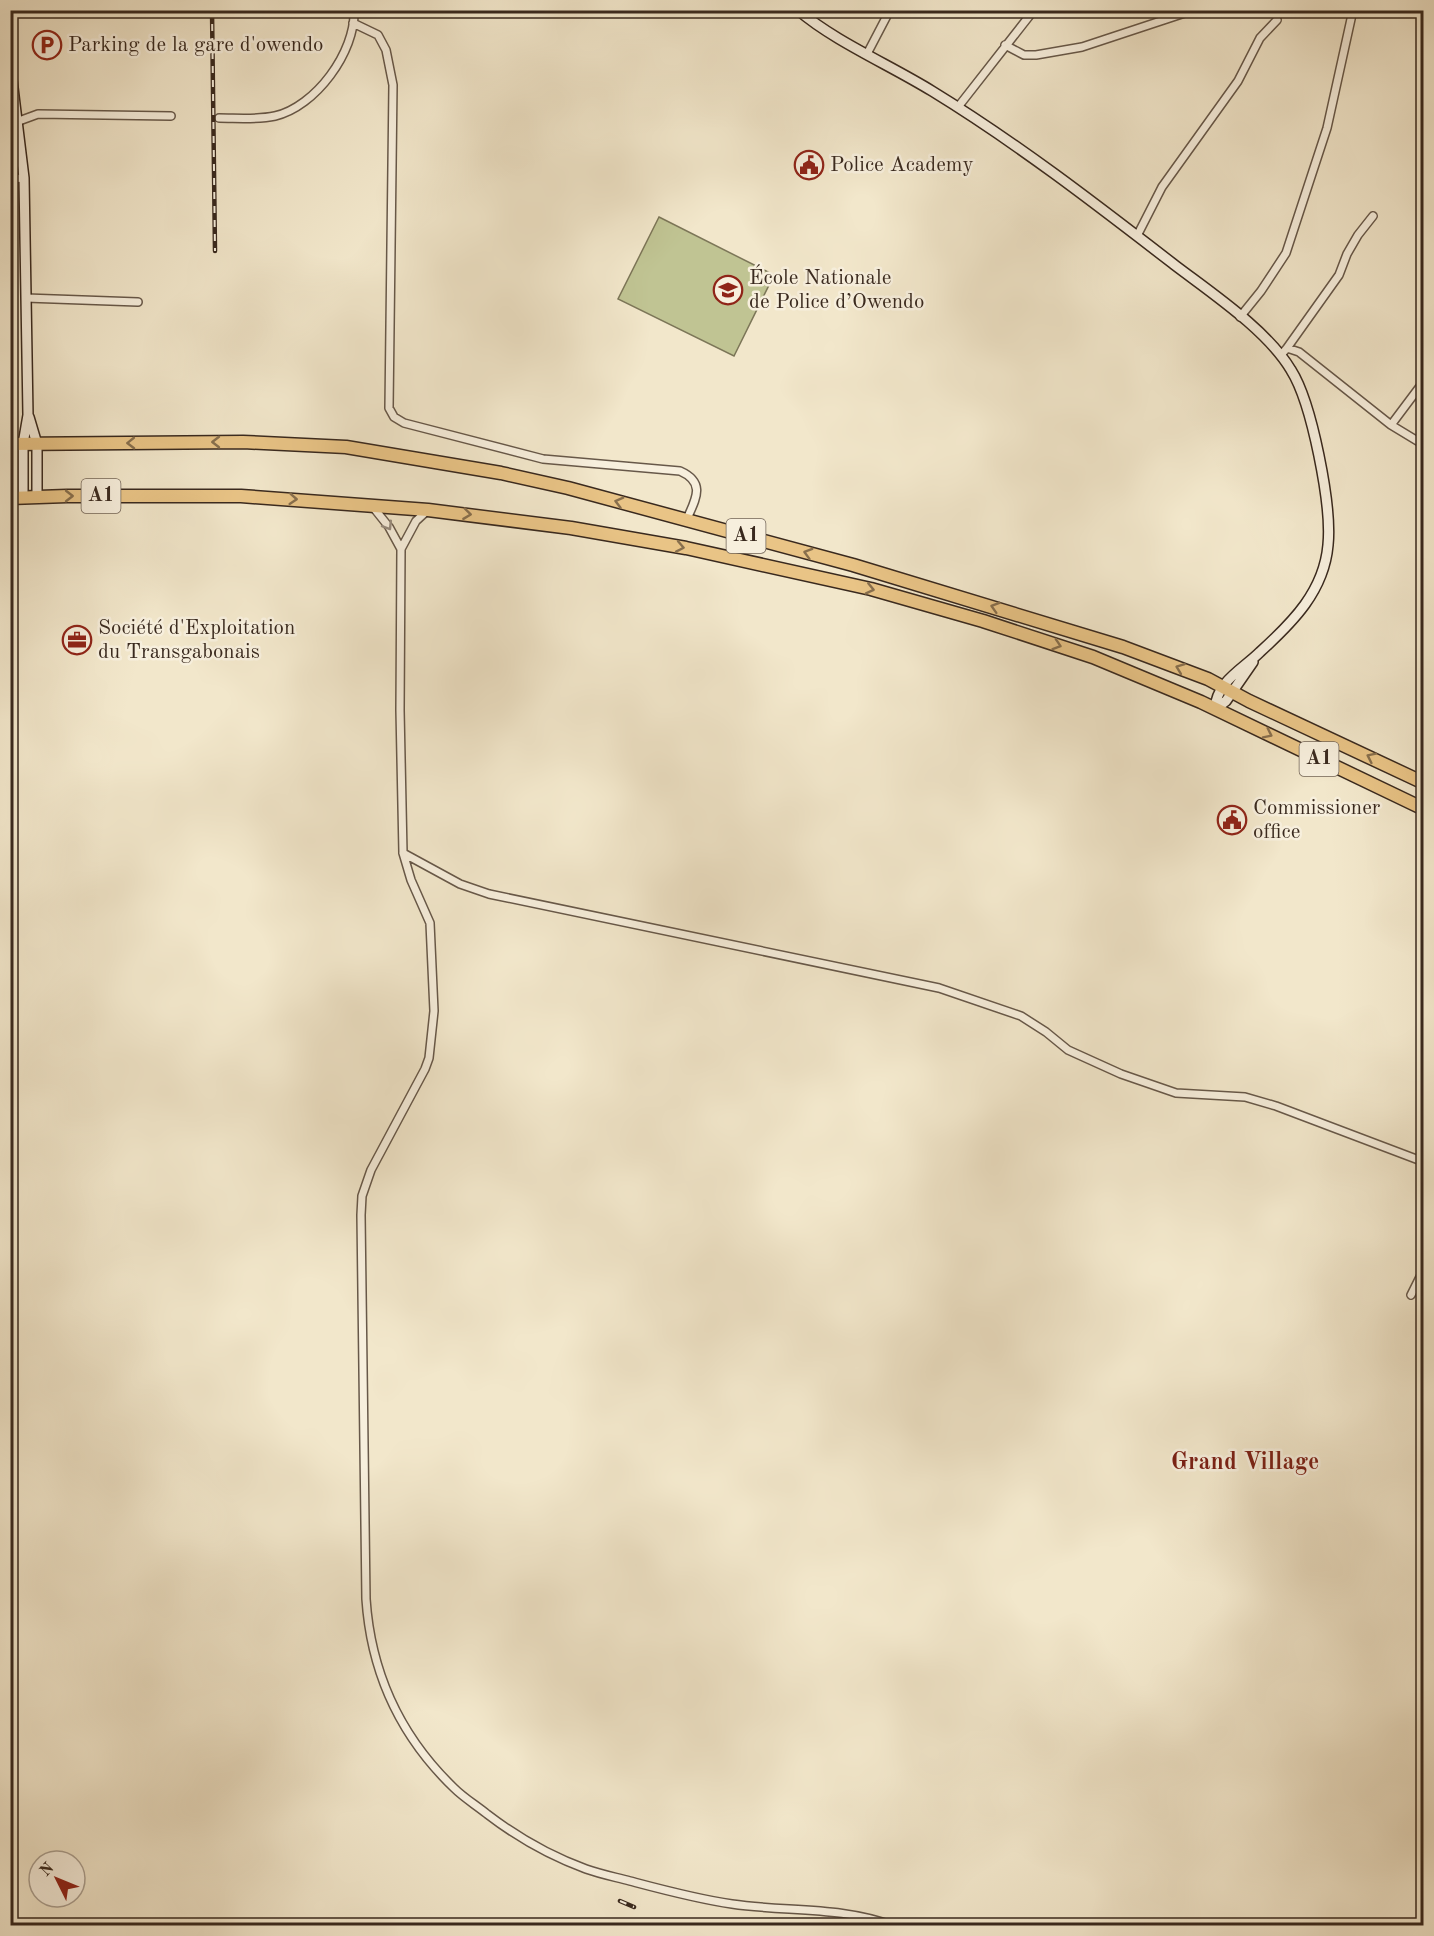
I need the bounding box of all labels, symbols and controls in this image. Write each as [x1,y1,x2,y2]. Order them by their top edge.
parking icon: Parking de la gare d'owendo [31,29,63,61]
place label: Parking de la gare d'owendo [68,35,324,56]
public building icon: Police Academy [793,149,825,181]
place label: Police Academy [830,155,974,176]
place label: École Nationale de Police d’Owendo [749,264,924,313]
school or university icon: École Nationale de Police d’Owendo [712,274,744,306]
one-way arrow [212,436,221,448]
one-way arrow [127,437,136,449]
road number: A1 [82,479,120,513]
one-way arrow [64,490,73,502]
one-way arrow [289,493,298,506]
one-way arrow [614,497,624,510]
one-way arrow [462,508,471,520]
one-way arrow [381,519,392,530]
road number: A1 [726,519,766,553]
one-way arrow [675,540,685,553]
one-way arrow [803,547,813,560]
one-way arrow [865,582,875,595]
one-way arrow [990,601,1001,614]
place label: Société d'Exploitation du Transgabonais [98,618,295,663]
office icon: Société d'Exploitation du Transgabonais [61,624,93,656]
one-way arrow [1051,638,1062,651]
one-way arrow [1175,663,1186,675]
one-way arrow [1262,726,1273,738]
road number: A1 [1300,742,1338,776]
one-way arrow [1367,753,1377,764]
place label: Commissioner office [1253,798,1381,843]
public building icon: Commissioner office [1216,804,1248,836]
district label: Grand Village [1171,1451,1319,1475]
north arrow [27,1849,87,1909]
text: N [37,1860,58,1880]

